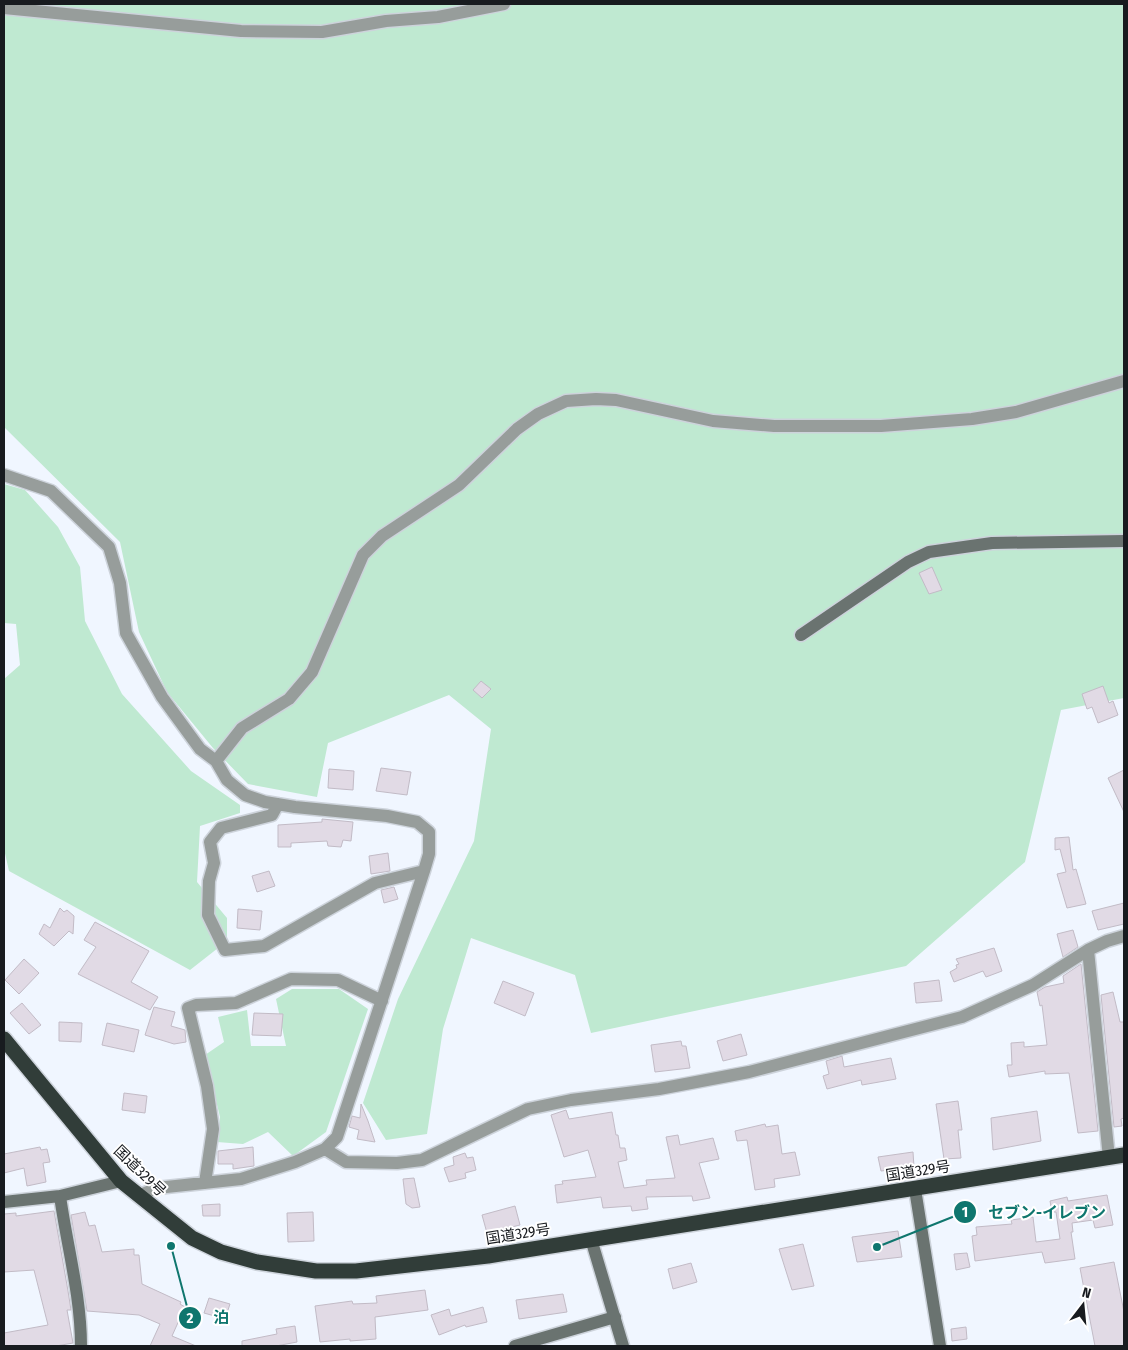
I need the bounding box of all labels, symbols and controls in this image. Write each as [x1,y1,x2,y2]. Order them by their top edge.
street label: 国道329号 [110,1142,170,1200]
street label: 国道329号 [884,1157,952,1185]
callout: セブン-イレブン [953,1197,1116,1228]
text: 1 [962,1203,968,1221]
text: セブン-イレブン [988,1203,1106,1222]
street label: 国道329号 [484,1220,552,1248]
north arrow [1058,1280,1108,1330]
text: N [1080,1284,1093,1302]
callout: 泊 [178,1302,239,1333]
text: 泊 [213,1308,229,1327]
text: 2 [186,1309,194,1327]

